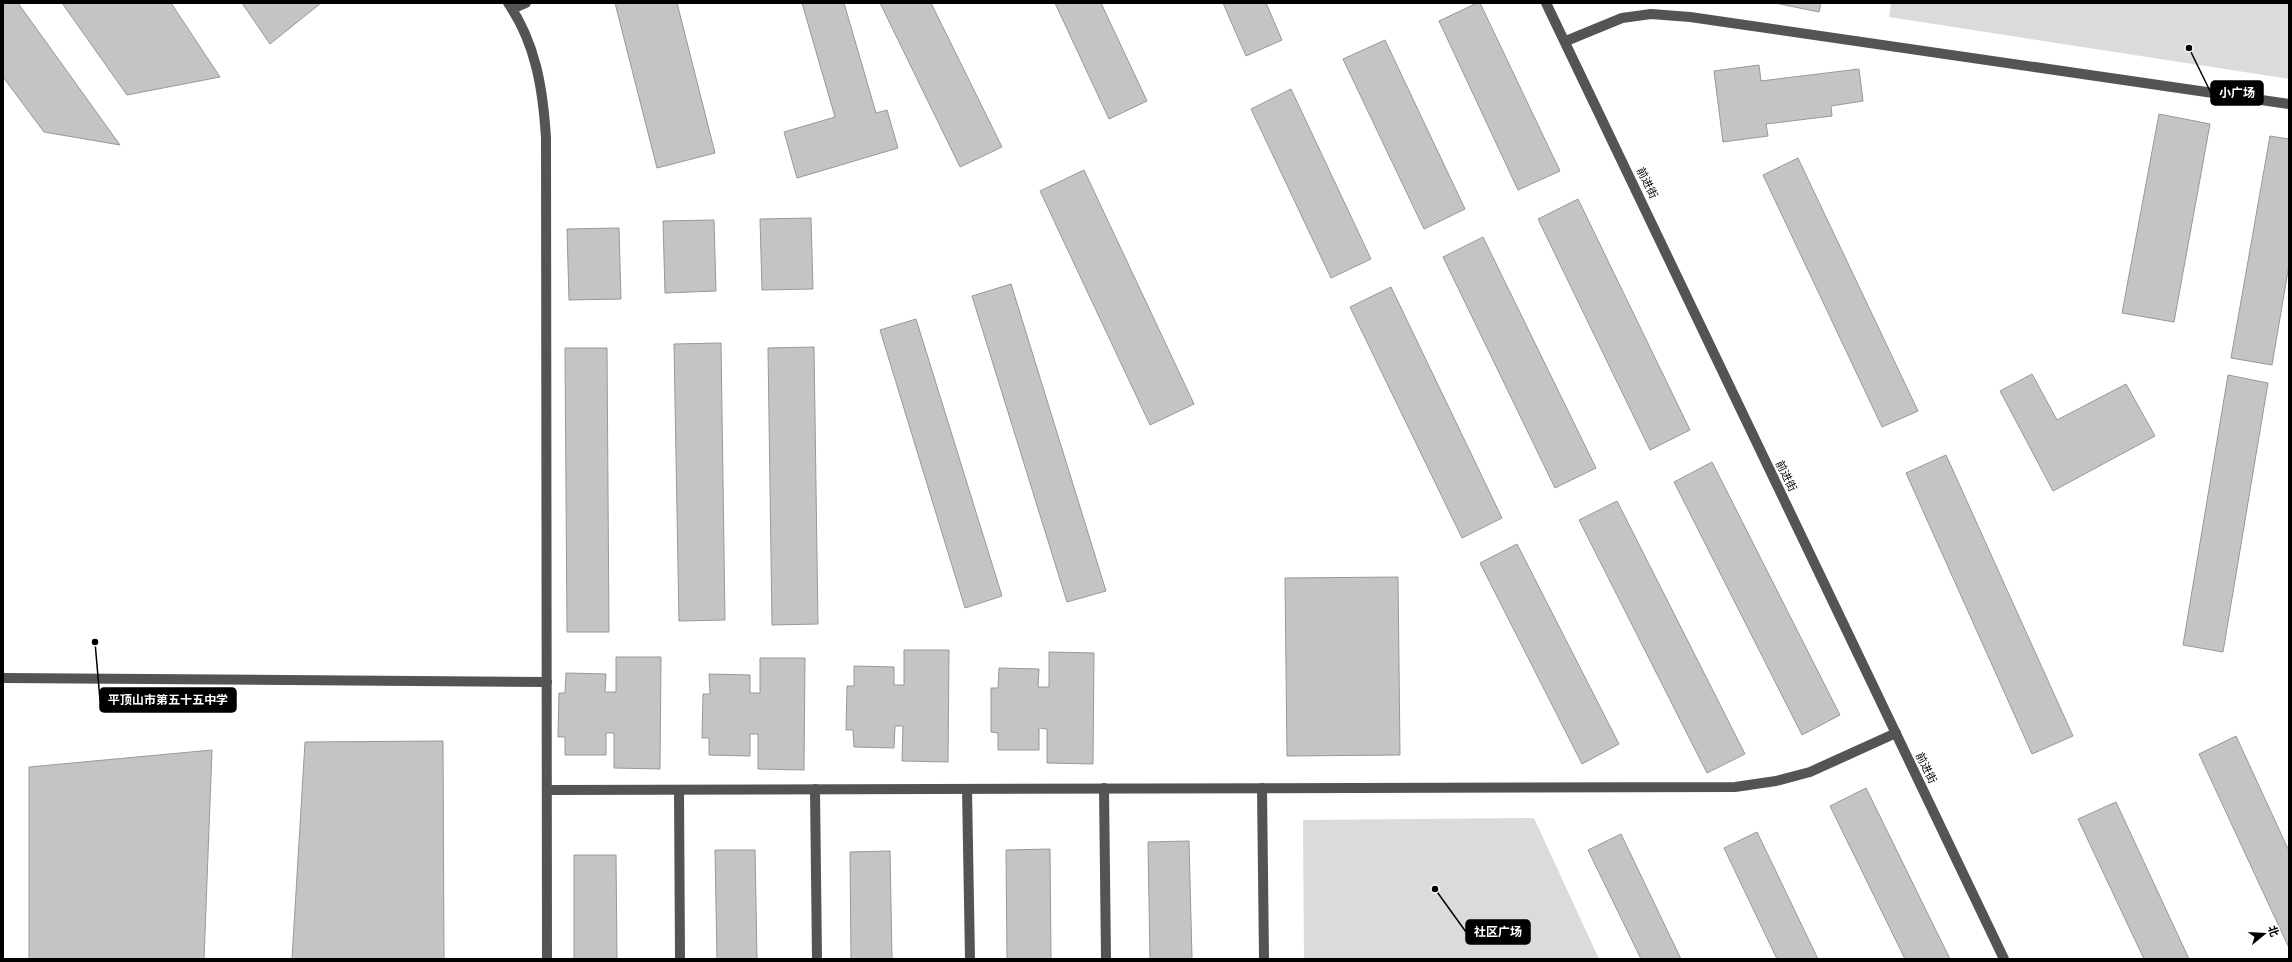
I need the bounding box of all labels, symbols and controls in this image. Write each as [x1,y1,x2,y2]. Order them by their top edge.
callout: 小广场 [2211,81,2263,105]
text: 小广场 [2219,86,2255,101]
street label: 前进街 [1634,165,1660,201]
street label: 前进街 [1773,458,1799,494]
callout: 平顶山市第五十五中学 [100,688,236,712]
text: 平顶山市第五十五中学 [108,693,228,708]
street label: 前进街 [1913,750,1939,786]
north arrow [2244,914,2284,954]
callout: 社区广场 [1466,920,1530,944]
text: 北 [2265,924,2281,938]
text: 社区广场 [1474,925,1522,940]

